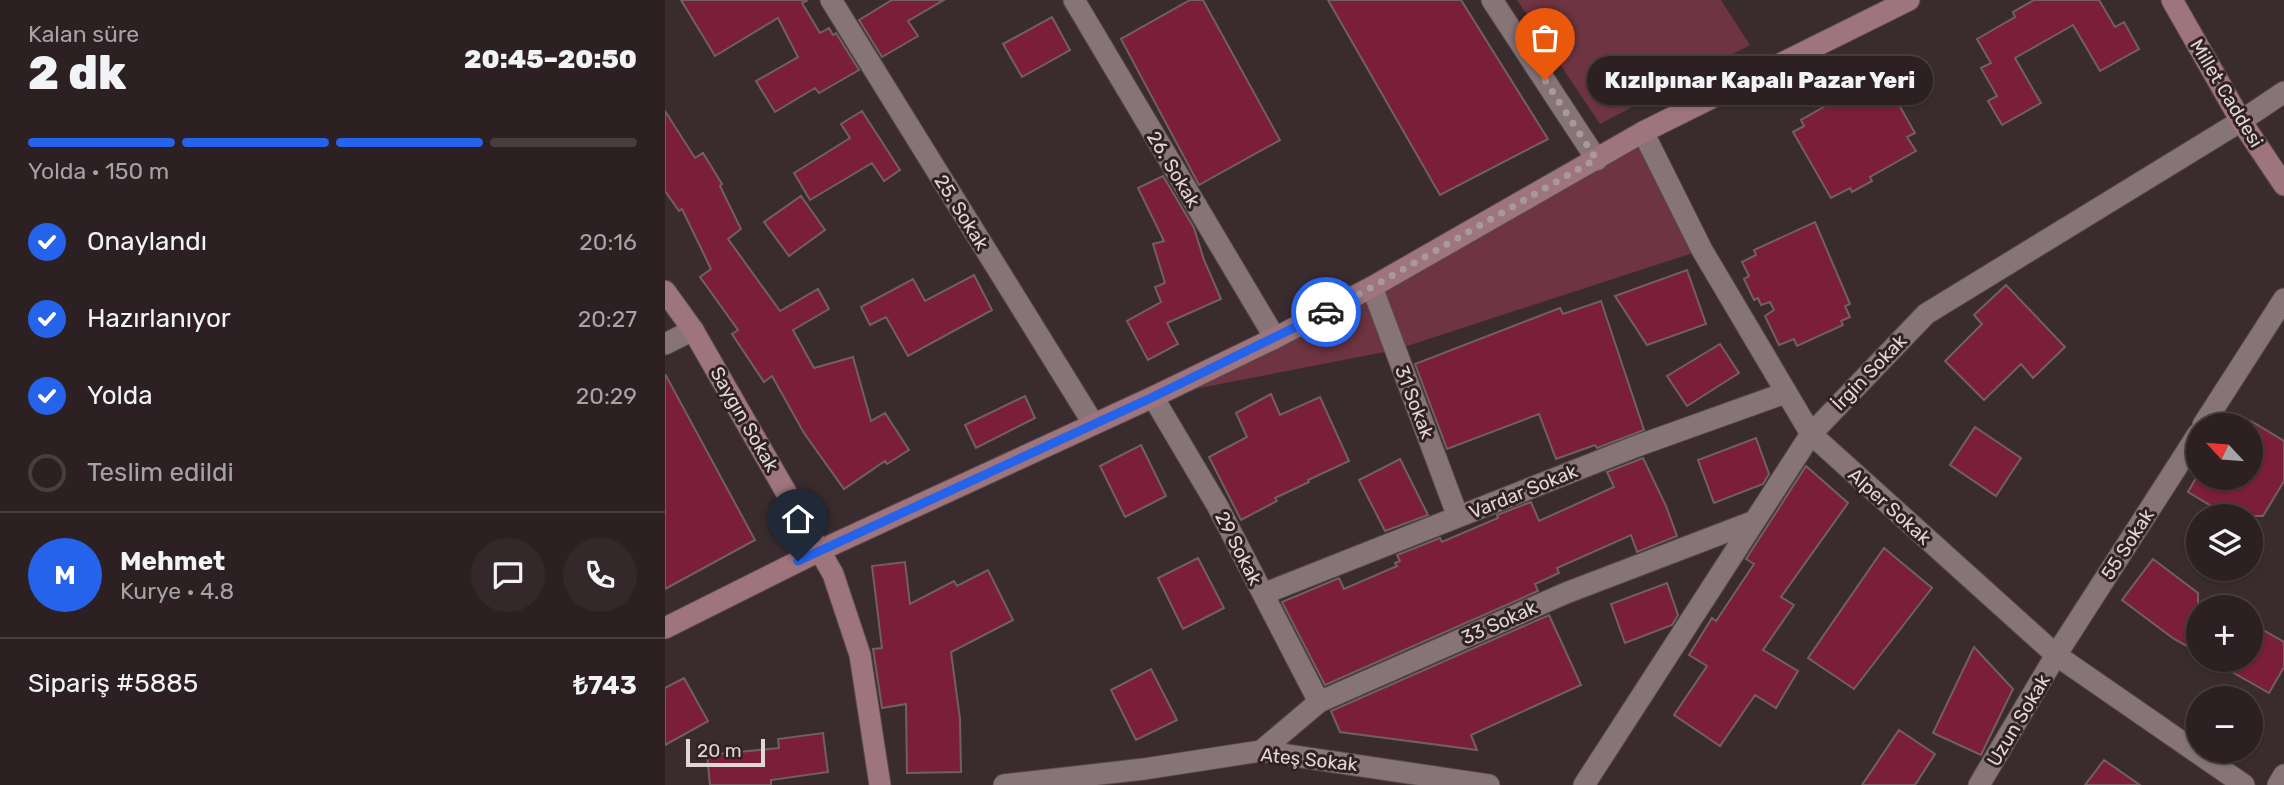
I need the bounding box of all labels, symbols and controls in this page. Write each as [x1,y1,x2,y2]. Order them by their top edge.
pin [1515,8,1575,80]
icon: bag [1526,19,1564,57]
text: Kalan süre [28,20,139,48]
street label: Millet Caddesi [2185,35,2268,152]
text: 20:45–20:50 [464,44,637,75]
text: 2 dk [28,46,126,101]
callout: Kızılpınar Kapalı Pazar Yeri [1587,56,1933,104]
text: Kızılpınar Kapalı Pazar Yeri [1605,66,1915,94]
street label: 26. Sokak [1142,127,1205,212]
text: Yolda · 150 m [28,157,169,185]
street label: 25. Sokak [929,170,994,254]
icon: check [28,223,66,261]
text: Onaylandı [87,226,207,257]
text: 20:16 [579,228,637,256]
courier [1291,277,1361,347]
icon: car [1307,293,1345,331]
icon: check [28,300,66,338]
text: Hazırlanıyor [87,303,231,334]
text: 20:27 [578,305,637,333]
street label: İrgin Sokak [1827,329,1911,415]
street label: 31 Sokak [1390,362,1439,442]
street label: Saygın Sokak [705,363,784,476]
icon: check [28,377,66,415]
text: Yolda [87,380,153,411]
text: 20:29 [576,382,637,410]
north arrow [2186,413,2263,490]
map controls [2186,413,2263,763]
text: Teslim edildi [87,457,234,488]
street label: Vardar Sokak [1466,459,1581,524]
street label: Alper Sokak [1844,463,1936,550]
pin [768,489,828,561]
icon: home [779,500,817,538]
street label: 55 Sokak [2096,504,2159,584]
button: layers [2186,504,2263,581]
street label: 29 Sokak [1210,507,1267,589]
button: chat [471,538,545,612]
button: phone [563,538,637,612]
text: Mehmet [120,546,225,577]
text: M [54,560,76,591]
text: Kurye · 4.8 [120,577,234,605]
button: + [2186,595,2263,672]
street label: 33 Sokak [1458,596,1541,649]
text: Sipariş #5885 [28,668,198,699]
text: ₺743 [573,670,637,701]
street label: Uzun Sokak [1982,670,2055,770]
button: − [2186,686,2263,763]
scale bar [686,736,765,768]
text: 20 m [697,739,742,762]
street label: Ateş Sokak [1259,743,1359,776]

